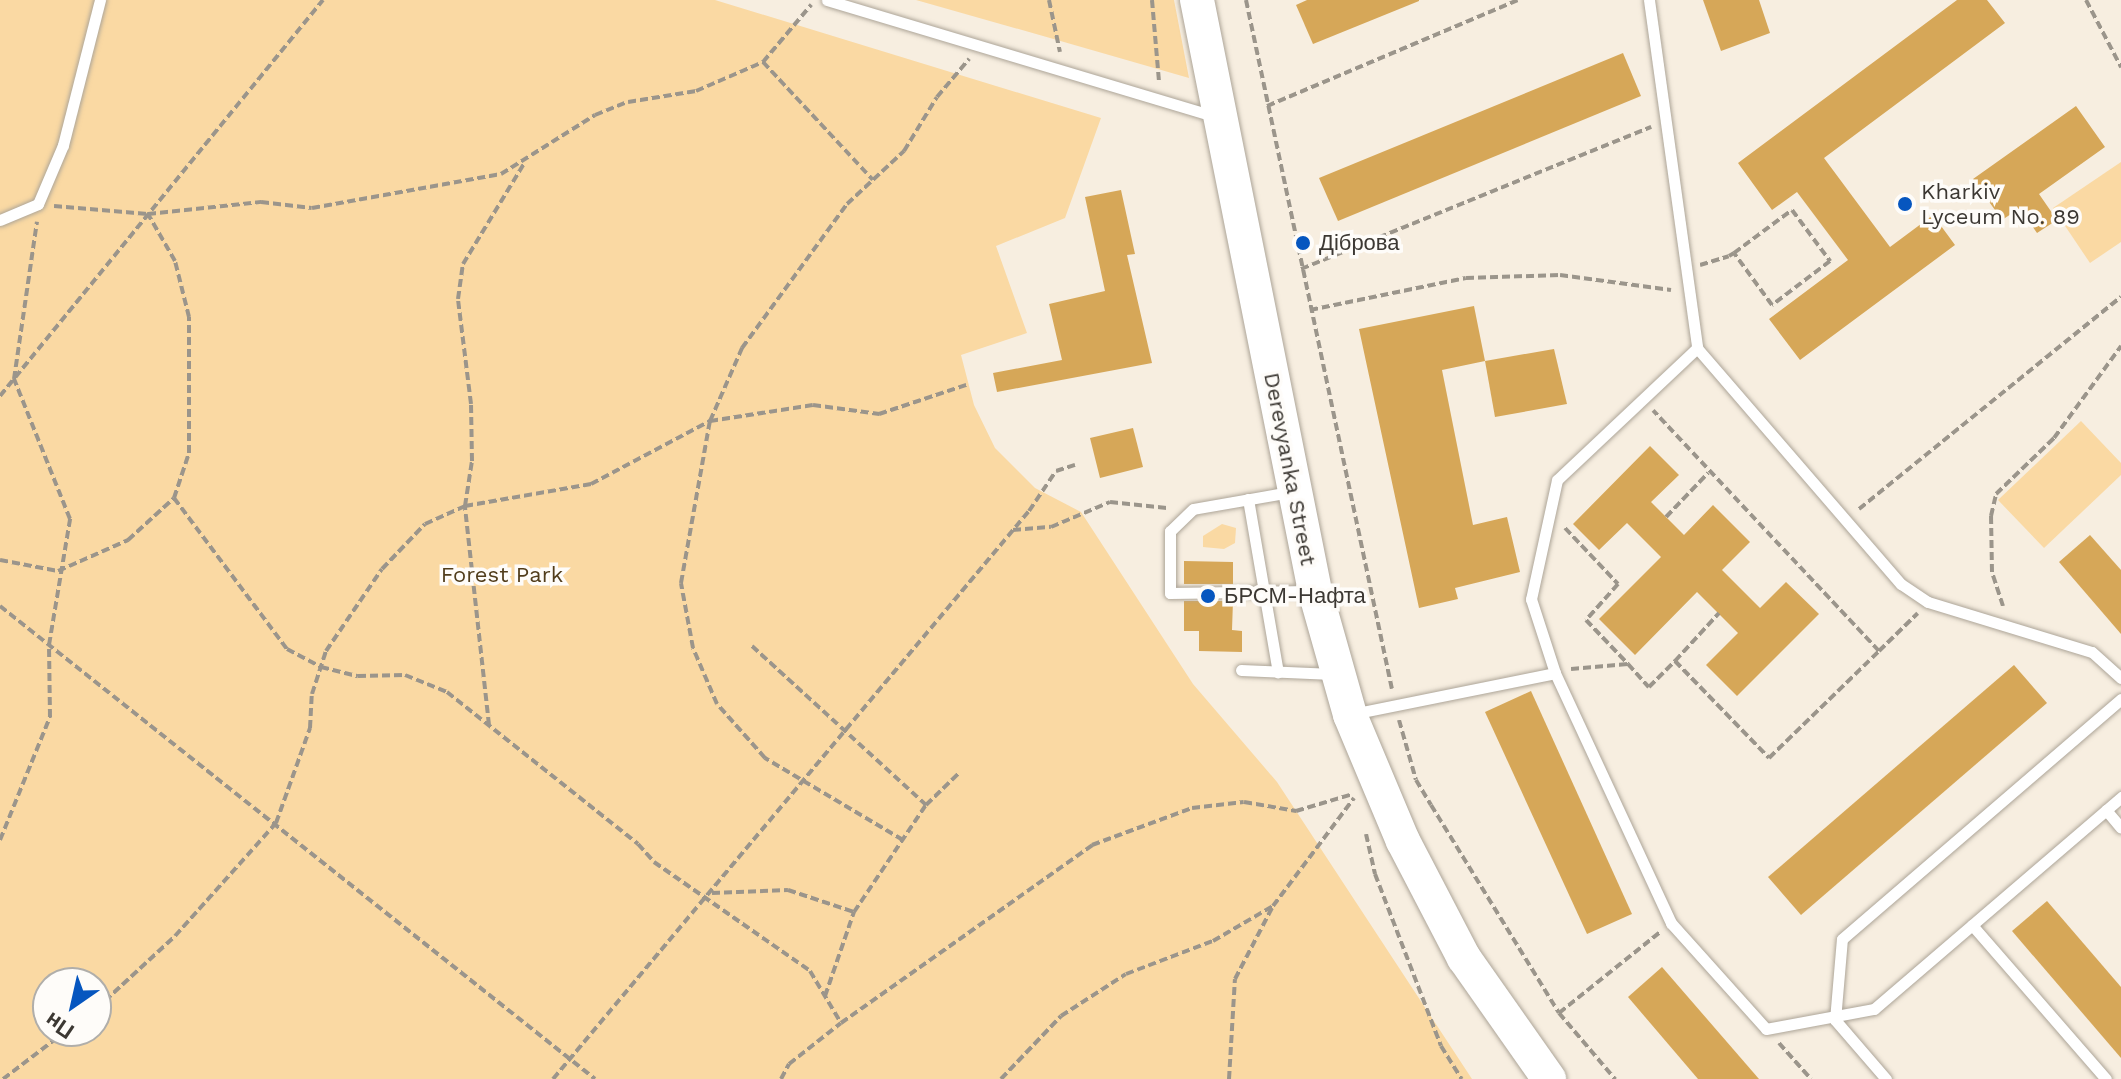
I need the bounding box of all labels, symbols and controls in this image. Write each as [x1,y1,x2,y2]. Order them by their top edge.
place label: Kharkiv Lyceum No. 89 [1921,178,2080,230]
marker: Kharkiv Lyceum No. 89 [1896,195,1914,213]
place label: Діброва [1319,230,1400,256]
marker: Діброва [1294,234,1312,252]
street label: Derevyanka Street [1258,370,1322,568]
park label: Forest Park [441,562,563,588]
place label: БРСМ-Нафта [1224,583,1366,609]
marker: БРСМ-Нафта [1199,587,1217,605]
north arrow [32,967,112,1047]
text: Пн [40,1007,78,1044]

